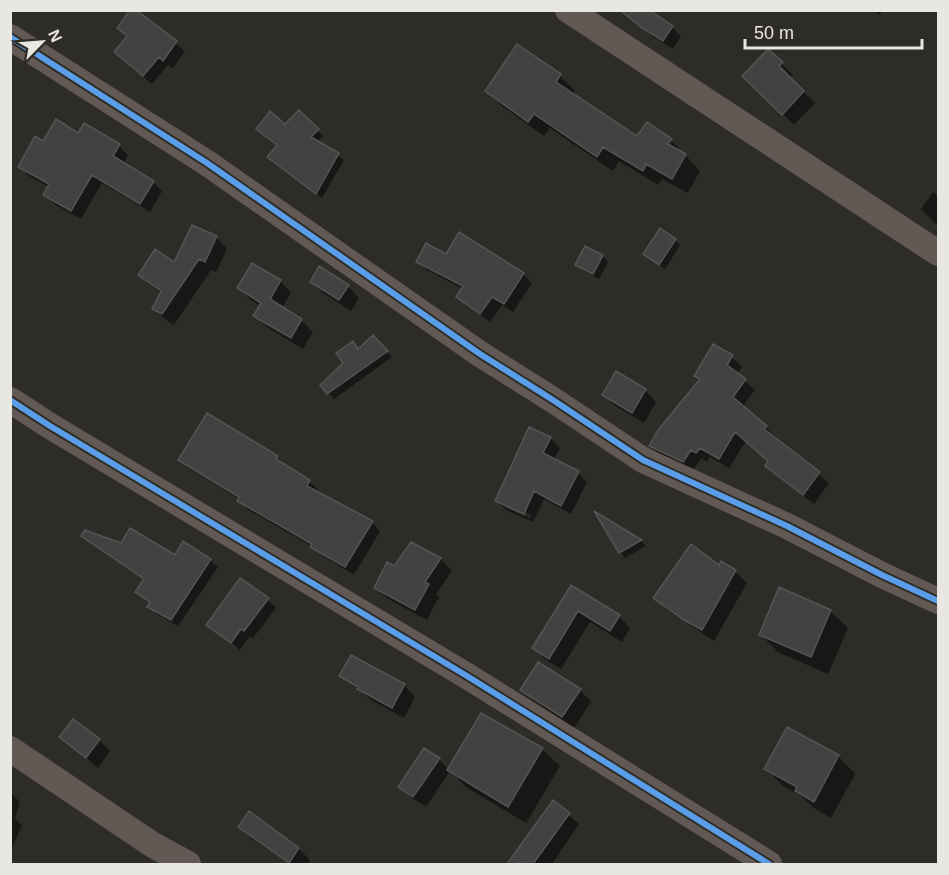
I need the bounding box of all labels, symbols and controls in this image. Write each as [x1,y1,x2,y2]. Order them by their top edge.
north arrow [12,12,72,72]
scale bar [745,12,922,50]
text: 50 m [754,23,794,43]
text: N [45,27,65,45]

